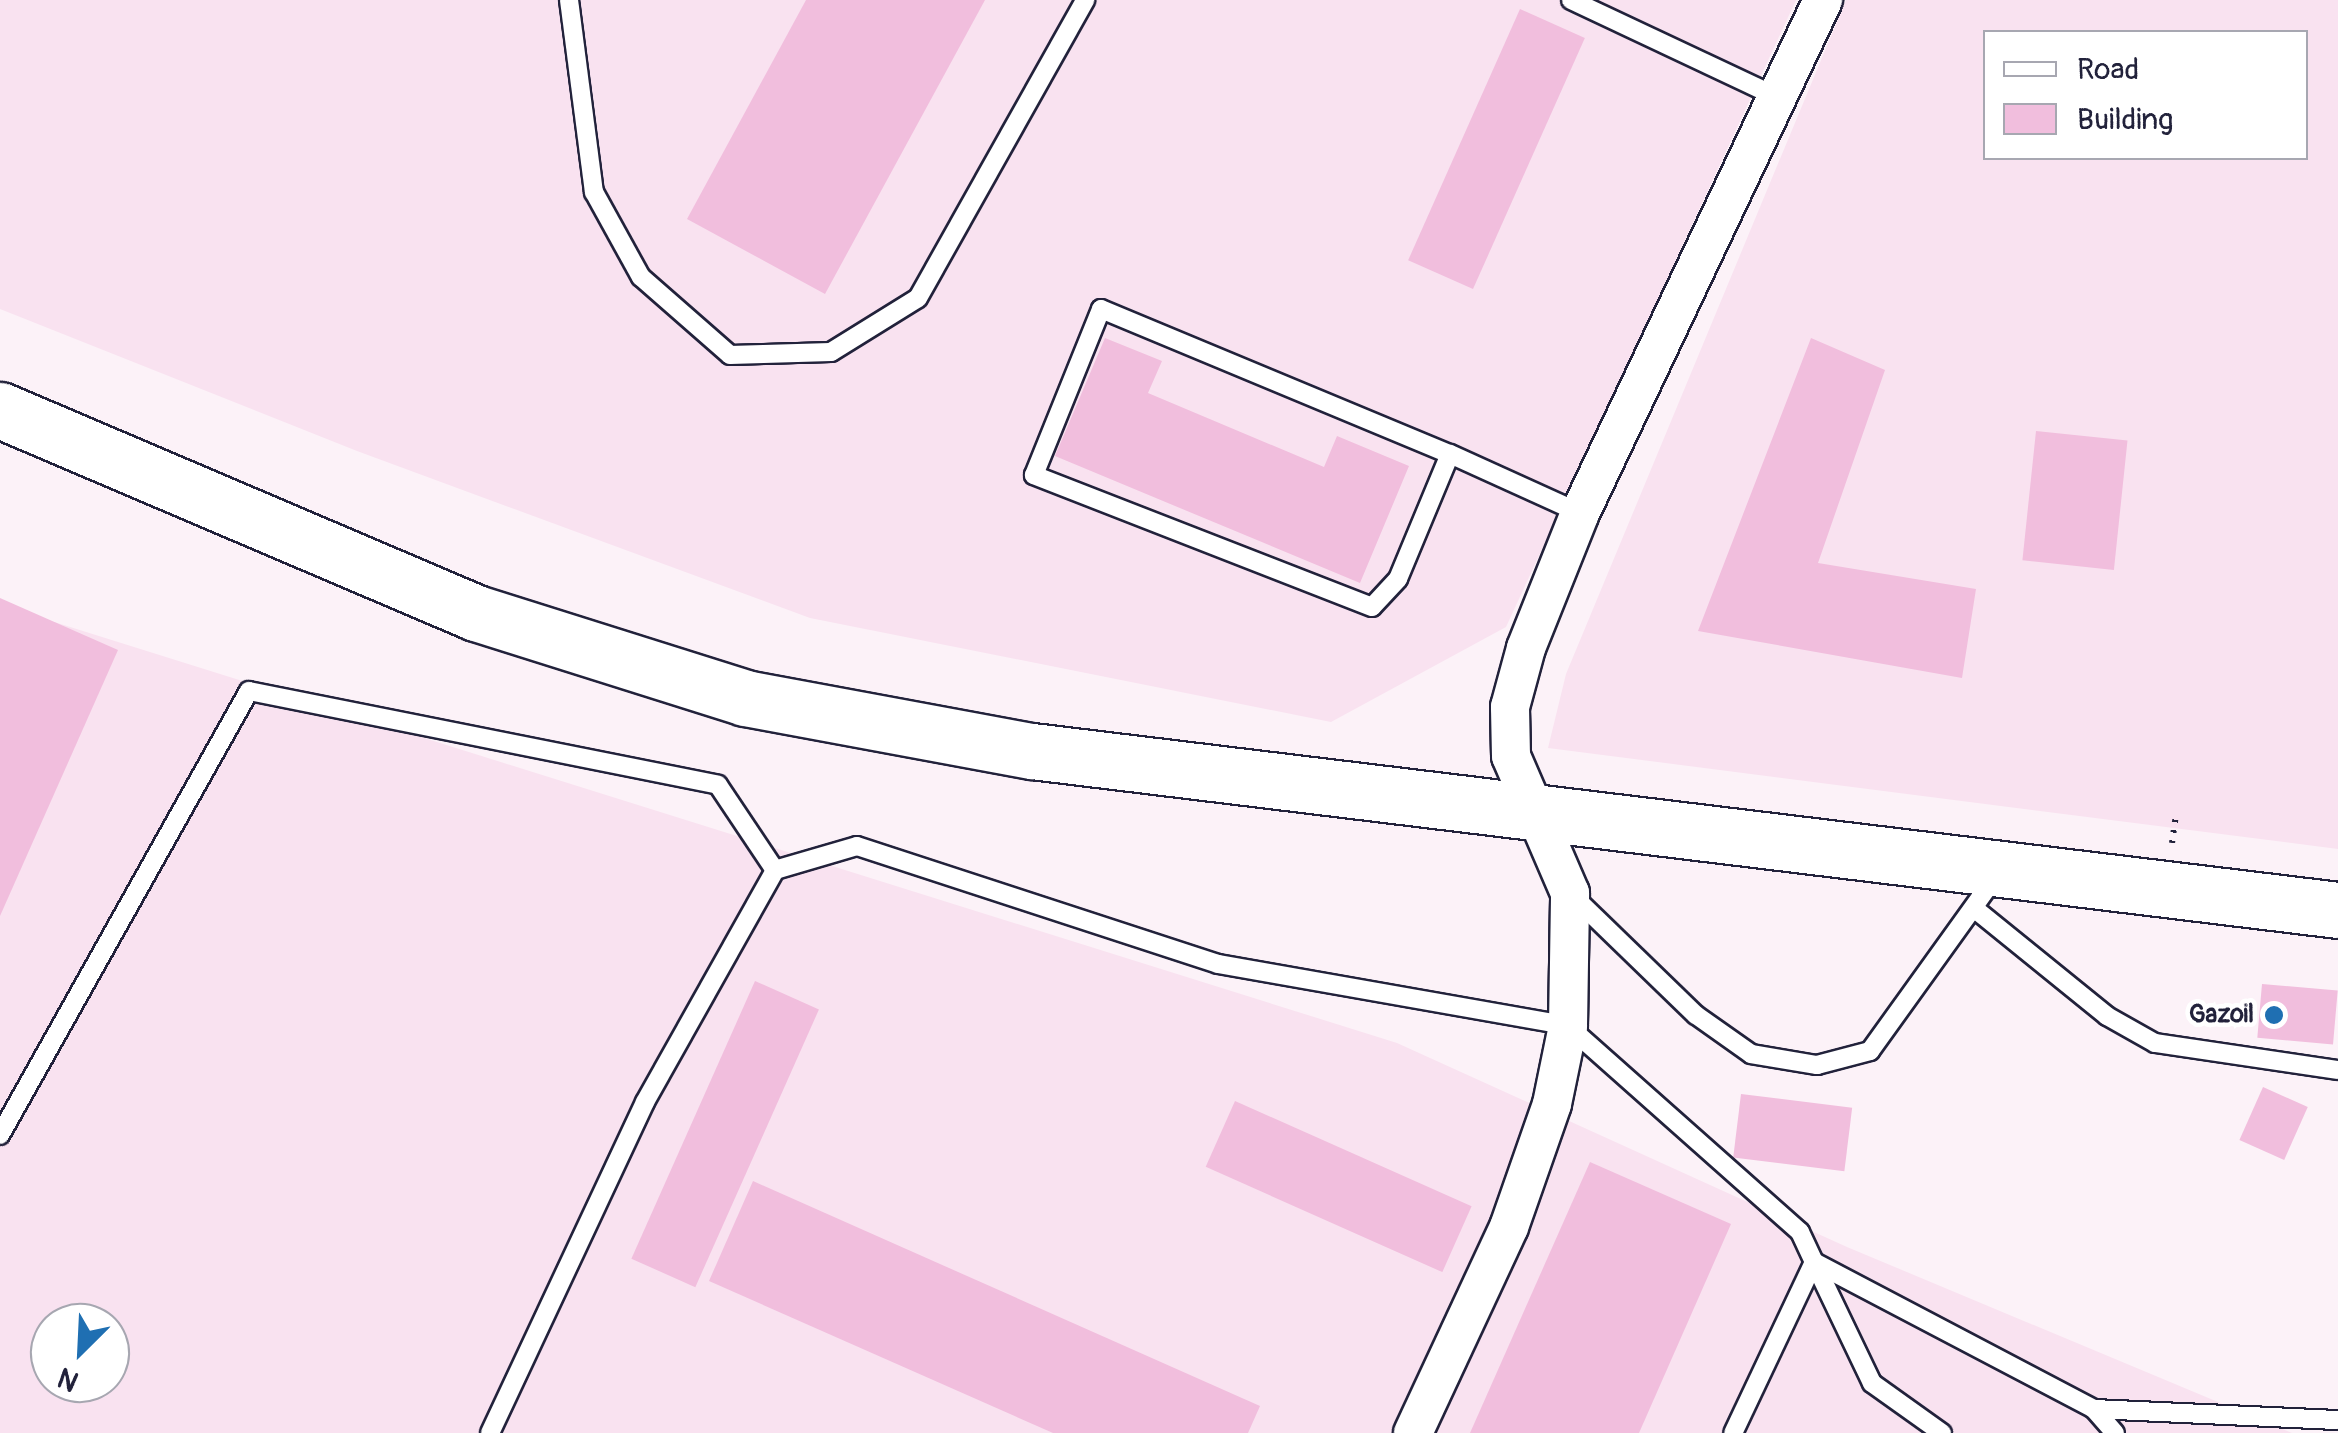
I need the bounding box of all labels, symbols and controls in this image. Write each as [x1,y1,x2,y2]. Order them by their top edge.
legend [1983,30,2308,160]
text: Road [2077,51,2139,88]
text: Building [2077,101,2173,138]
place label: Gazoil [2189,1000,2254,1030]
marker: Gazoil [2263,1004,2285,1026]
north arrow [30,1303,130,1403]
text: N [53,1359,84,1399]

